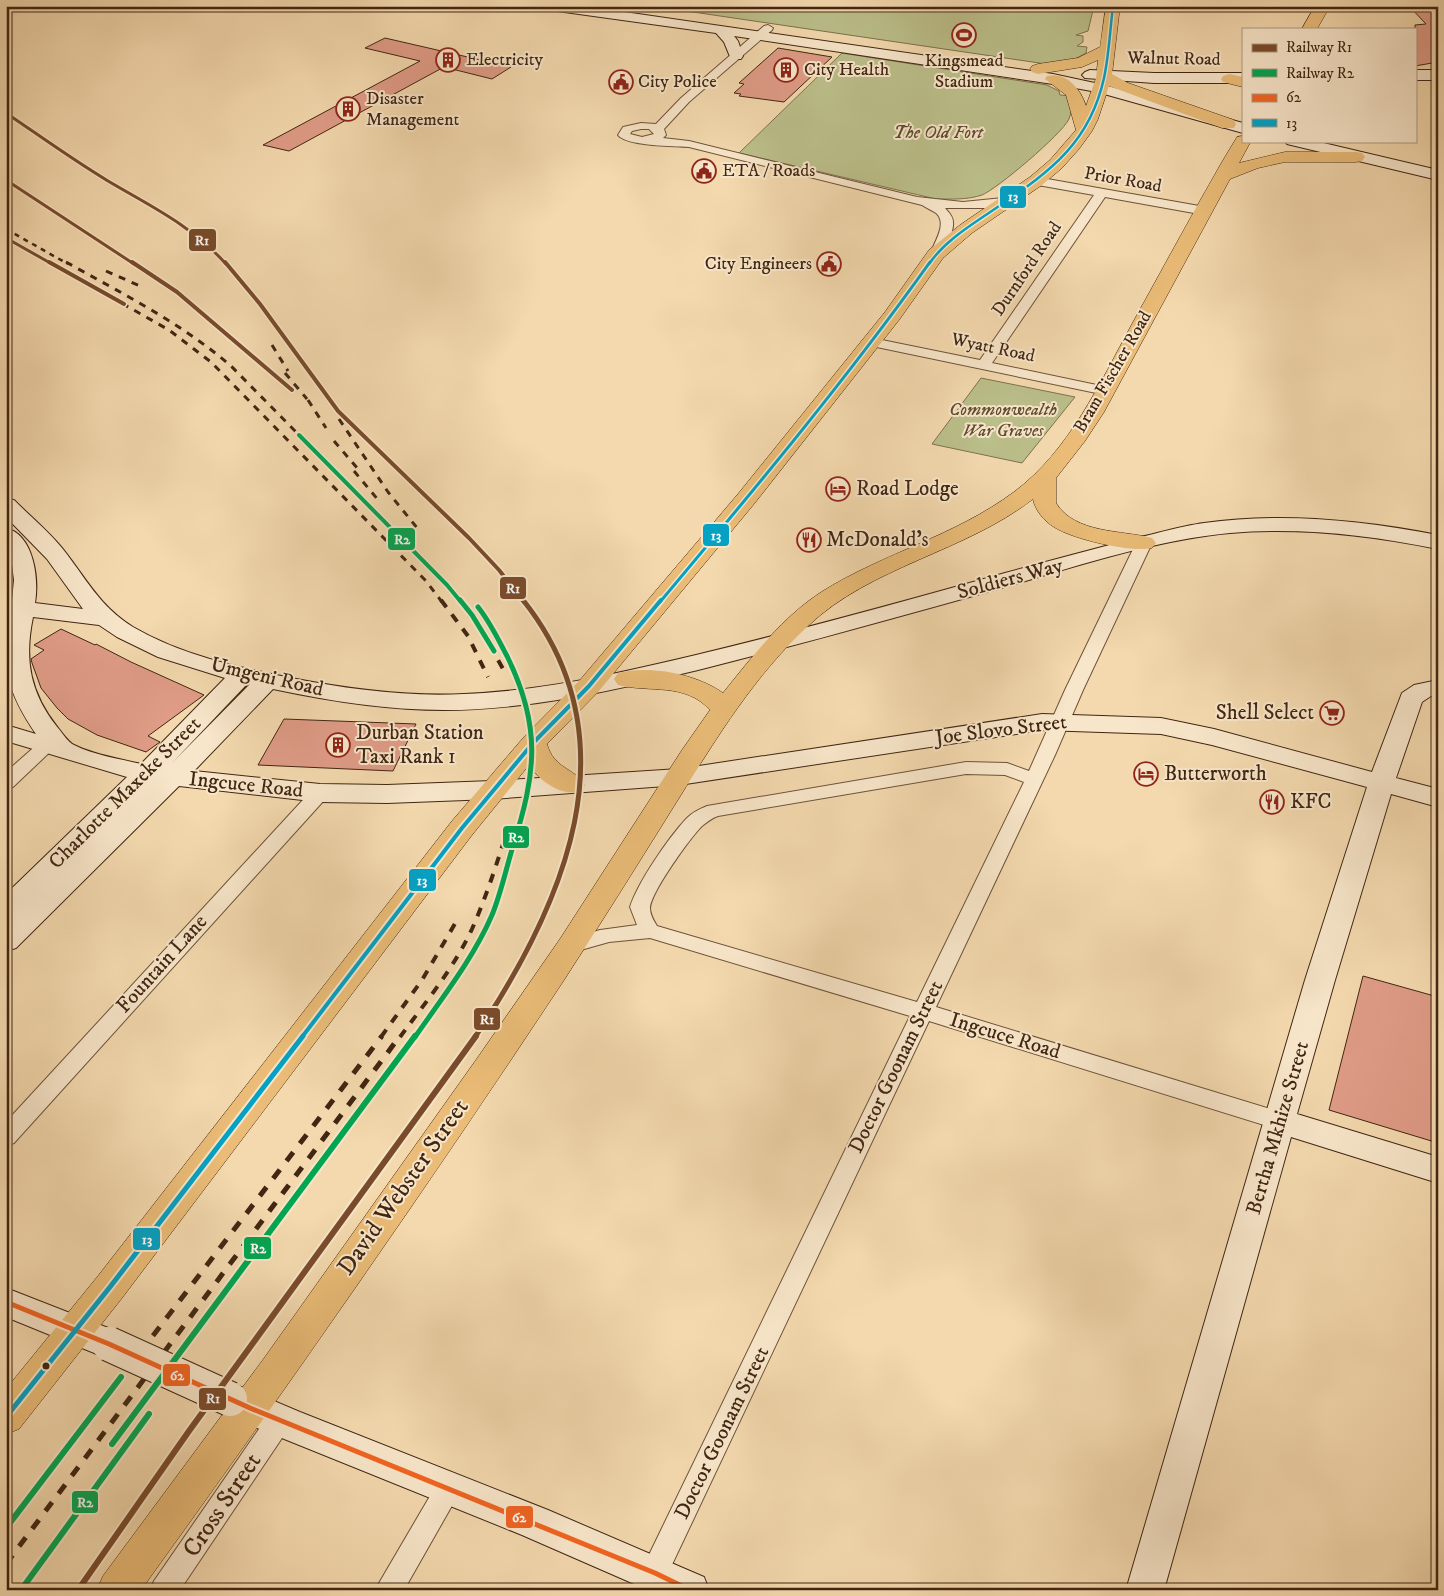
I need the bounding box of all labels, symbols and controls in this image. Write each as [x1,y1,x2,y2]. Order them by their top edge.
sports icon: Kingsmead Stadium [951,22,977,48]
legend [1242,28,1416,142]
text: Railway R1 [1286,38,1352,57]
building icon: Electricity [435,47,461,73]
street label: Walnut Road [1126,47,1221,71]
place label: Electricity [466,49,543,71]
place label: Kingsmead Stadium [924,50,1004,93]
building icon: City Health [773,57,799,83]
place label: City Health [804,59,890,81]
text: Railway R2 [1286,64,1355,83]
public building icon: City Police [608,69,634,95]
place label: City Police [638,71,717,93]
place label: Disaster Management [366,88,460,131]
text: 62 [1286,88,1302,107]
building icon: Disaster Management [335,96,361,122]
text: 13 [1286,114,1297,133]
park label: The Old Fort [893,122,984,144]
public building icon: ETA / Roads [691,158,717,184]
place label: ETA / Roads [722,160,815,182]
street label: Prior Road [1083,162,1163,198]
line badge: 13 [999,185,1027,209]
text: 13 [1008,188,1018,206]
street label: Durnford Road [987,218,1067,320]
line badge: R1 [188,228,217,252]
text: R1 [195,232,209,250]
public building icon: City Engineers [816,251,842,277]
place label: City Engineers [705,253,812,275]
street label: Bram Fischer Road [1069,307,1157,437]
street label: Wyatt Road [948,328,1037,368]
park label: Commonwealth War Graves [949,399,1057,442]
hotel icon: Road Lodge [825,476,851,502]
place label: Road Lodge [856,476,959,502]
line badge: 13 [702,523,730,547]
line badge: R2 [387,527,416,551]
text: 13 [711,527,721,545]
restaurant icon: McDonald's [796,527,822,553]
place label: McDonald's [826,527,929,553]
text: R2 [394,531,411,549]
street label: Soldiers Way [954,552,1067,606]
line badge: R1 [499,576,527,600]
text: R1 [506,580,520,598]
street label: Umgeni Road [208,651,326,703]
place label: Shell Select [1216,700,1314,726]
supermarket icon: Shell Select [1319,700,1345,726]
street label: Joe Slovo Street [932,709,1069,751]
street label: Charlotte Maxeke Street [43,711,207,875]
place label: Durban Station Taxi Rank 1 [356,720,484,770]
building icon: Durban Station Taxi Rank 1 [325,732,351,758]
hotel icon: Butterworth [1133,761,1159,787]
place label: Butterworth [1164,761,1267,787]
street label: Ingcuce Road [188,766,305,804]
restaurant icon: KFC [1259,789,1285,815]
place label: KFC [1290,789,1332,815]
line badge: R2 [502,825,530,849]
text: R2 [508,829,525,847]
line badge: 13 [408,868,437,892]
text: 13 [417,872,427,890]
street label: Fountain Lane [111,909,213,1019]
street label: Doctor Goonam Street [843,976,949,1158]
line badge: R1 [473,1007,501,1031]
street label: Ingcuce Road [946,1007,1064,1065]
text: R1 [480,1011,494,1029]
street label: Bertha Mkhize Street [1241,1038,1315,1218]
street label: David Webster Street [330,1093,476,1281]
line badge: 13 [132,1227,161,1251]
text: 13 [142,1231,152,1249]
line badge: R2 [243,1236,272,1260]
text: R2 [250,1240,267,1258]
street label: Doctor Goonam Street [669,1342,775,1524]
unlabelled marker [41,1361,51,1371]
line badge: 62 [162,1363,191,1387]
text: 62 [170,1367,185,1385]
line badge: R1 [198,1387,227,1411]
text: R1 [206,1390,220,1408]
street label: Cross Street [176,1447,268,1563]
line badge: R2 [71,1490,99,1514]
text: R2 [77,1494,94,1512]
line badge: 62 [505,1505,534,1529]
text: 62 [512,1509,527,1527]

